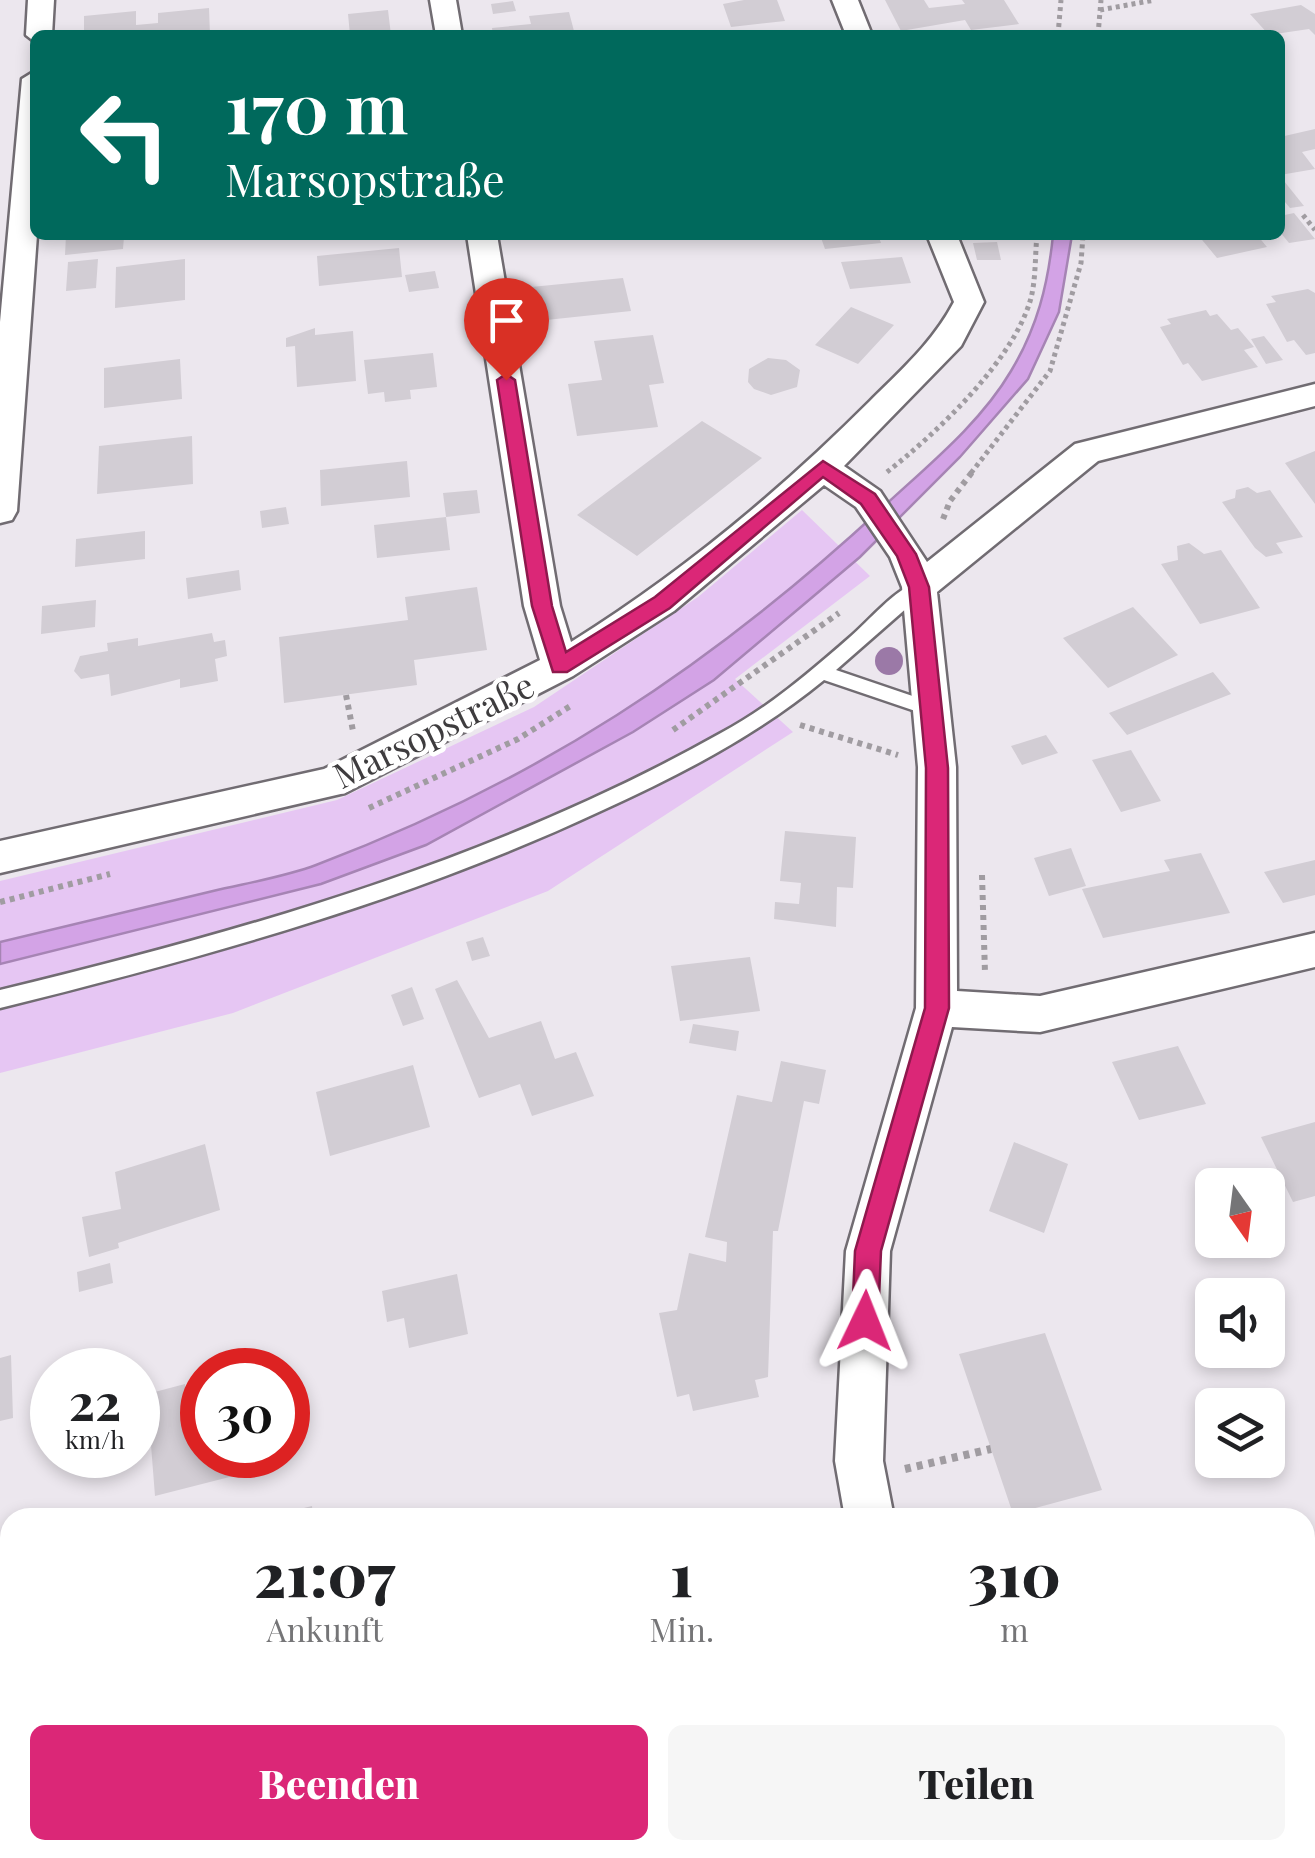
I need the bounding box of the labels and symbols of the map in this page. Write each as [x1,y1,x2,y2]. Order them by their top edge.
pin [464,278,549,381]
street label: Marsopstraße [325,660,541,798]
north arrow [1195,1168,1285,1258]
position arrow [813,1269,917,1373]
speed limit sign: 30 [180,1348,310,1478]

